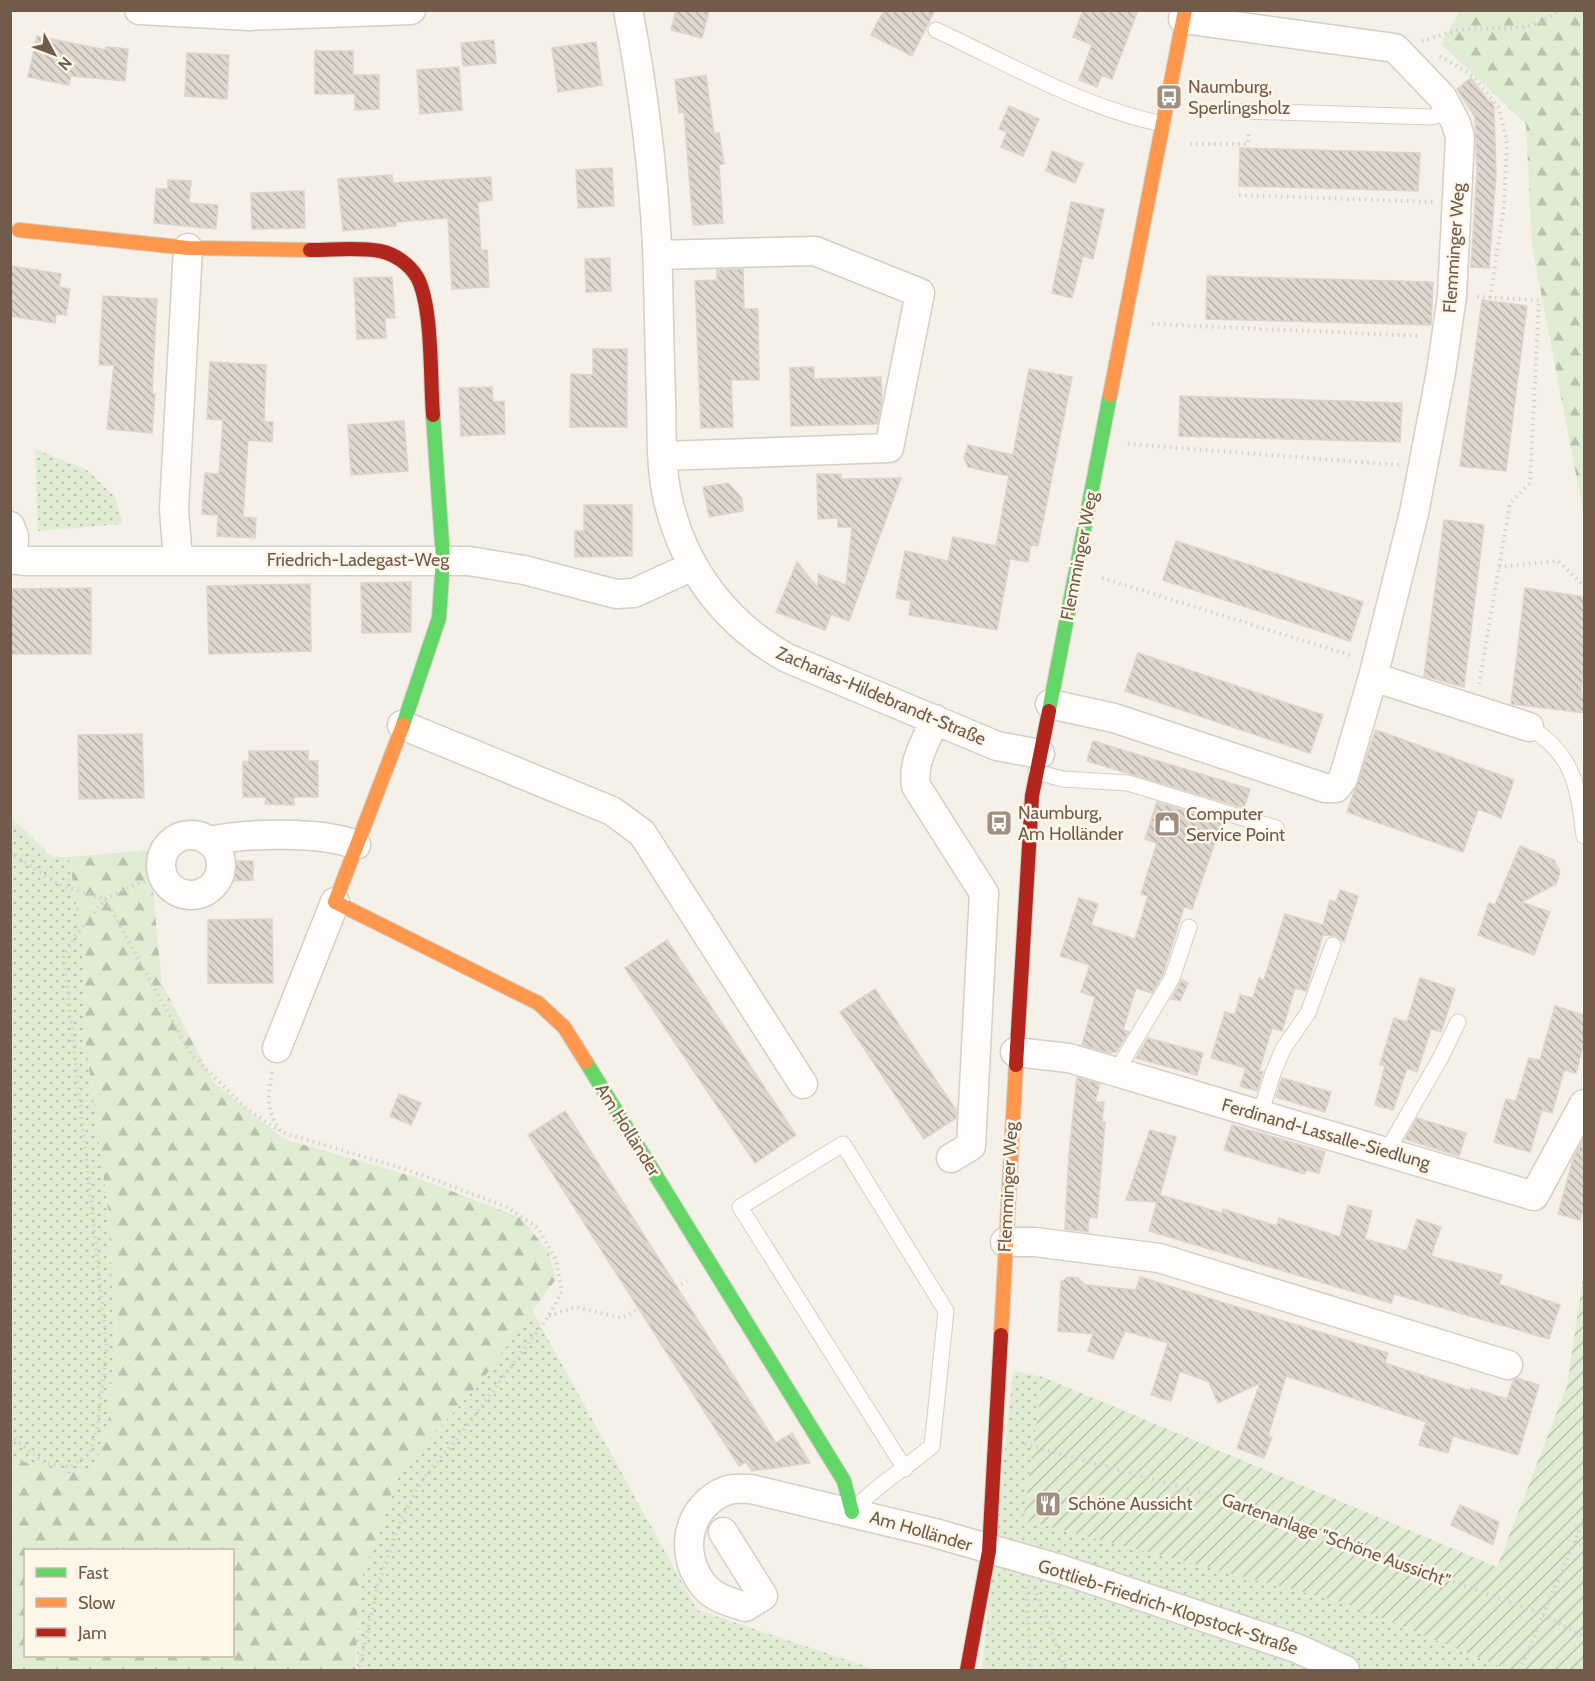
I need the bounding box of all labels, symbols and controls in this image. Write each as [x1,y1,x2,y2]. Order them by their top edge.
north arrow [24,24,84,84]
text: N [54,53,76,74]
place label: Naumburg, Sperlingsholz [1188,76,1291,119]
bus stop icon: Naumburg, Sperlingsholz [1154,82,1184,112]
street label: Flemminger Weg [1438,181,1470,314]
street label: Flemminger Weg [1056,489,1102,622]
street label: Friedrich-Ladegast-Weg [267,549,450,571]
street label: Zacharias-Hildebrandt-Straße [773,642,989,750]
place label: Naumburg, Am Holländer [1018,802,1124,845]
place label: Computer Service Point [1186,803,1285,846]
bus stop icon: Naumburg, Am Holländer [984,808,1014,838]
shop icon: Computer Service Point [1152,809,1182,839]
street label: Am Holländer [591,1079,665,1181]
street label: Ferdinand-Lassalle-Siedlung [1219,1094,1434,1175]
street label: Flemminger Weg [994,1120,1022,1253]
street label: Gartenanlage "Schöne Aussicht" [1219,1488,1453,1592]
restaurant icon: Schöne Aussicht [1033,1489,1063,1519]
place label: Schöne Aussicht [1068,1493,1193,1515]
street label: Am Holländer [867,1506,975,1556]
legend [24,1549,234,1657]
street label: Gottlieb-Friedrich-Klopstock-Straße [1035,1554,1301,1660]
text: Fast [78,1562,109,1584]
text: Slow [78,1592,115,1614]
text: Jam [77,1622,107,1644]

